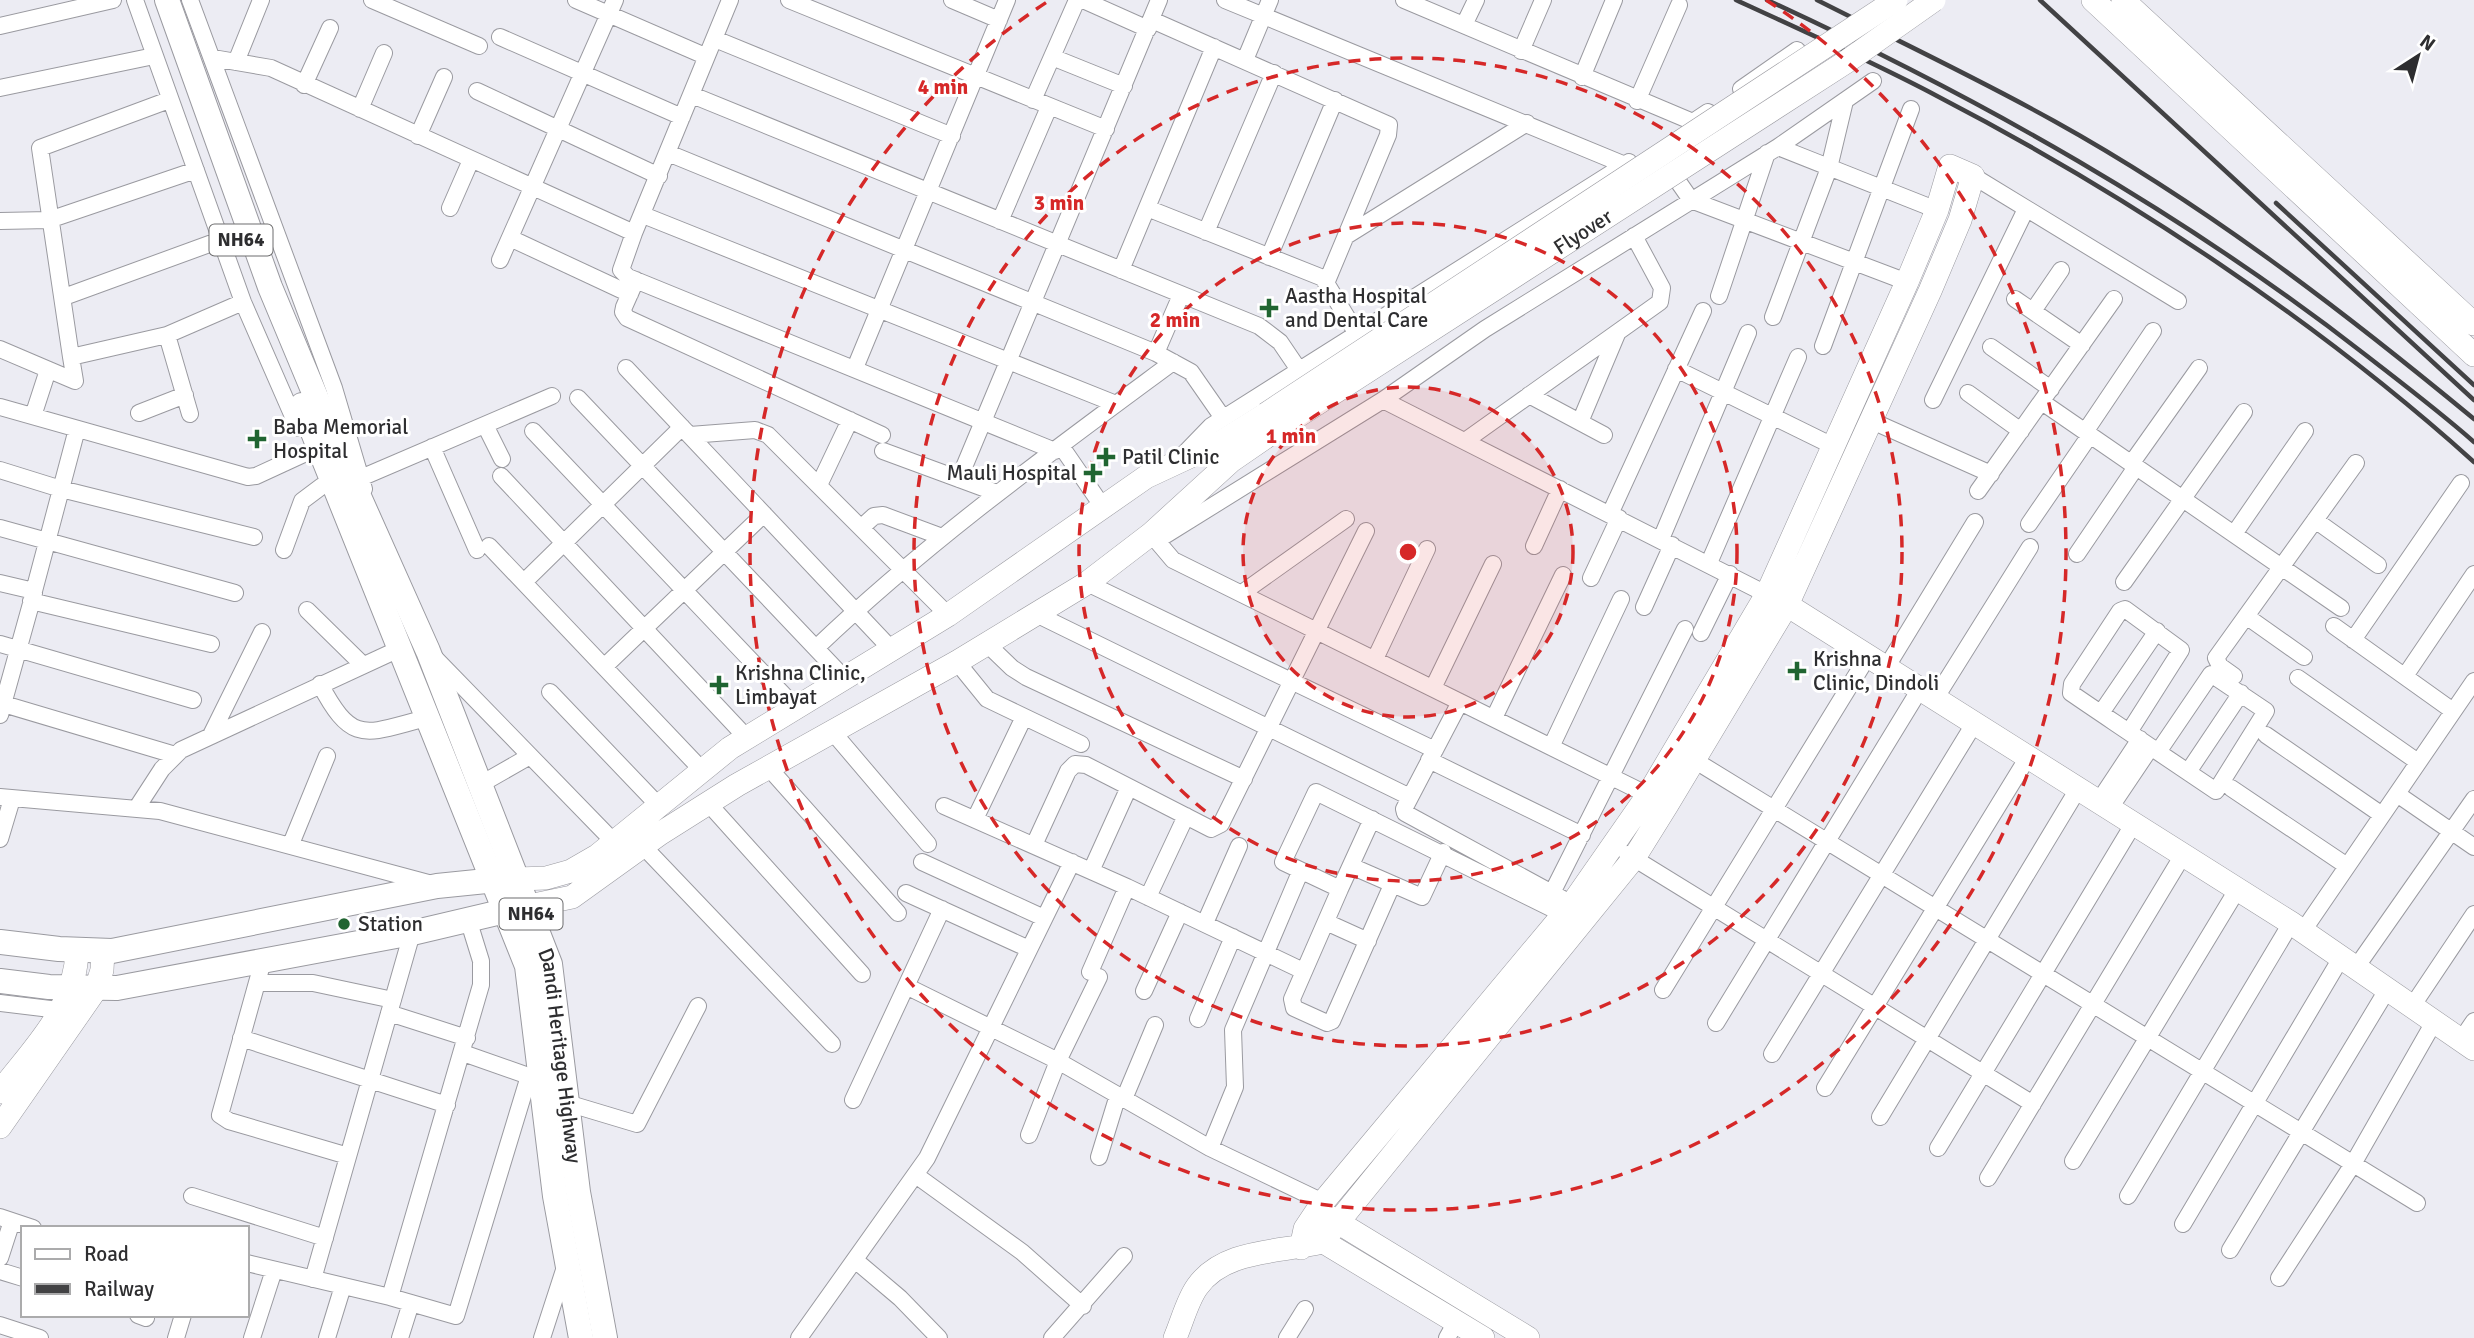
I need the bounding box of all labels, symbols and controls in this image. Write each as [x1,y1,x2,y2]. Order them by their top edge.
north arrow [2383,21,2453,91]
text: N [2415,29,2440,57]
text: 4 min [918,74,968,100]
text: 3 min [1034,190,1084,216]
street label: Flyover [1549,203,1617,260]
road number: NH64 [210,224,272,256]
place label: Aastha Hospital and Dental Care [1285,283,1428,333]
marker: Aastha Hospital and Dental Care [1259,298,1279,318]
text: 2 min [1150,307,1200,333]
place label: Baba Memorial Hospital [273,414,408,464]
text: 1 min [1266,423,1316,449]
marker: Baba Memorial Hospital [247,429,267,449]
place label: Patil Clinic [1122,444,1219,470]
marker: Patil Clinic [1096,447,1116,467]
place label: Mauli Hospital [946,460,1077,486]
marker: Mauli Hospital [1083,463,1103,483]
centre of rings [1396,540,1420,564]
place label: Krishna Clinic, Dindoli [1813,646,1939,696]
place label: Krishna Clinic, Limbayat [735,660,866,710]
marker: Krishna Clinic, Dindoli [1787,661,1807,681]
marker: Krishna Clinic, Limbayat [709,675,729,695]
road number: NH64 [500,898,562,930]
place label: Station [358,911,423,937]
marker: Station [336,916,352,932]
street label: Dandi Heritage Highway [532,944,587,1165]
legend [21,1226,248,1317]
text: Road [84,1241,129,1267]
text: Railway [84,1276,154,1302]

